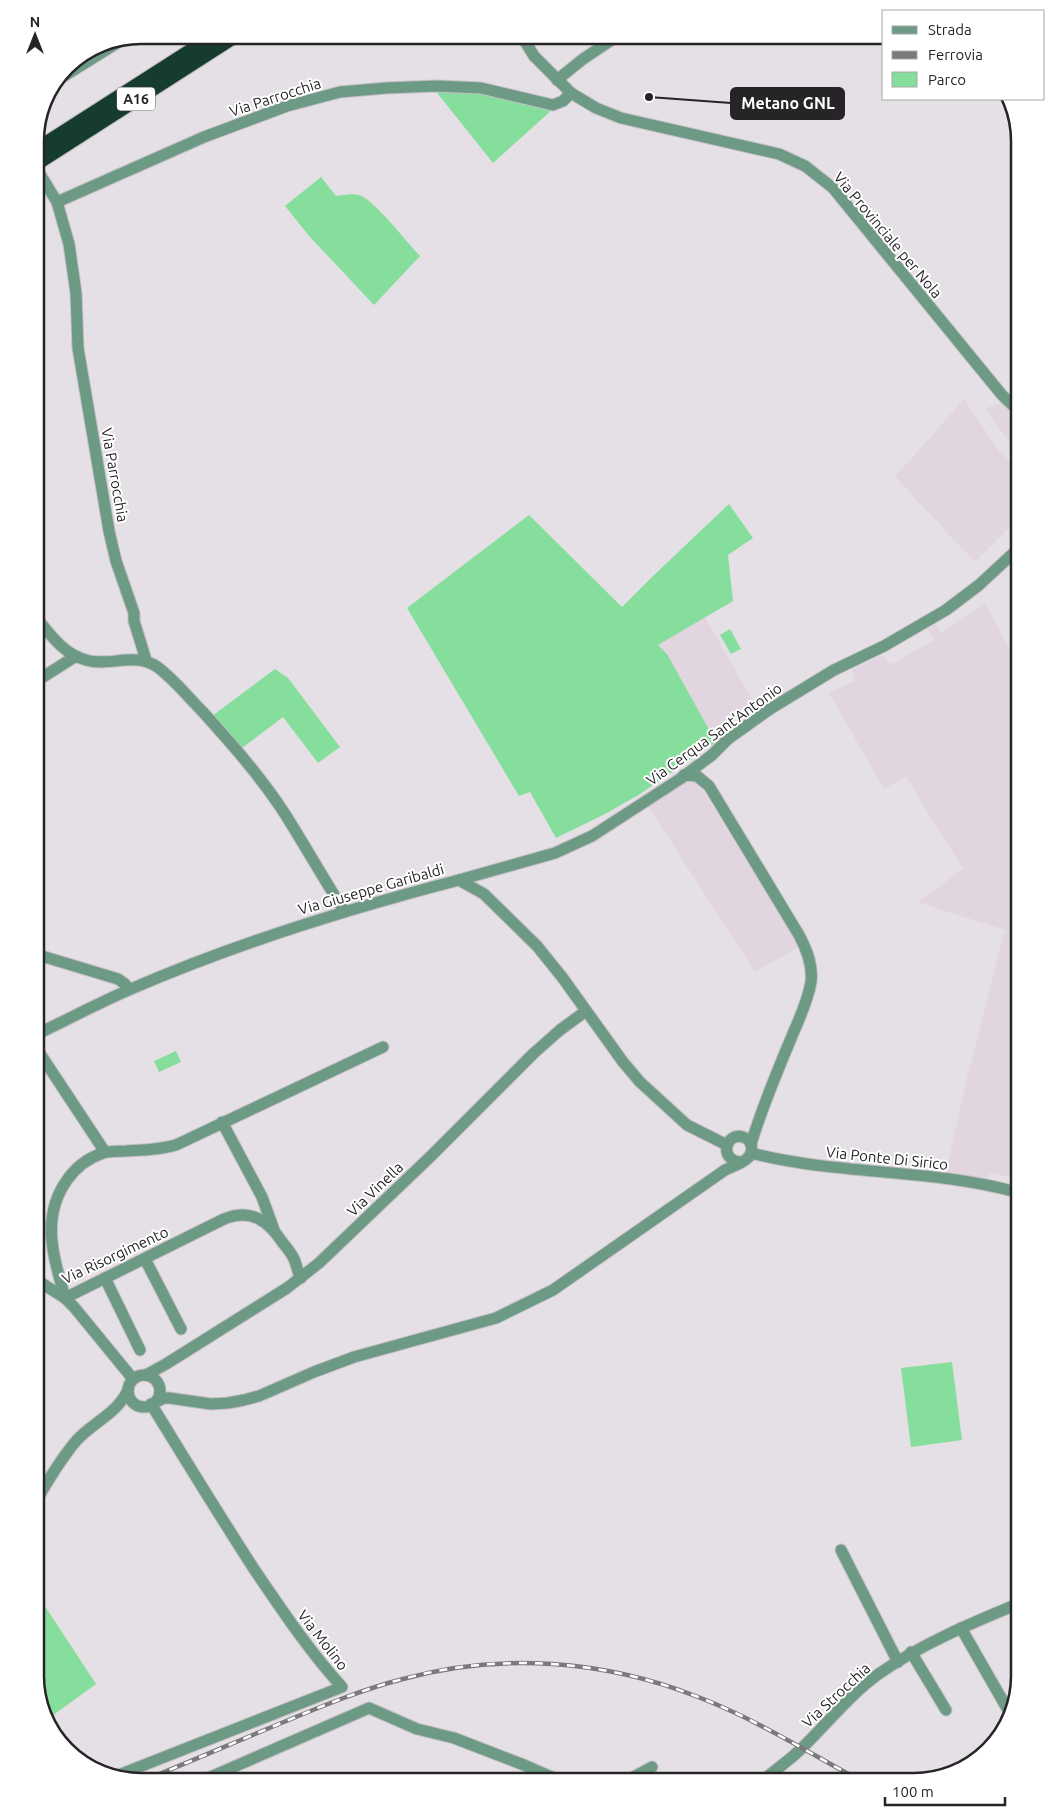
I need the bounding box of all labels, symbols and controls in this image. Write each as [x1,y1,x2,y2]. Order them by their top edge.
north arrow [10,10,60,60]
legend [882,10,1045,100]
text: N [30,14,40,30]
text: Strada [928,21,972,38]
text: Ferrovia [928,46,983,63]
text: Parco [928,71,966,88]
street label: Via Parrocchia [227,74,323,120]
road number: A16 [117,88,155,110]
callout: Metano GNL [731,88,844,119]
text: Metano GNL [741,94,835,112]
street label: Via Provinciale per Nola [830,169,946,301]
street label: Via Parrocchia [98,427,132,523]
street label: Via Cerqua Sant'Antonio [643,679,785,789]
street label: Via Giuseppe Garibaldi [296,860,446,918]
street label: Via Ponte Di Sirico [825,1143,949,1173]
street label: Via Vinella [344,1158,406,1220]
street label: Via Risorgimento [59,1223,171,1287]
street label: Via Molino [294,1607,352,1673]
street label: Via Strocchia [798,1659,874,1731]
scale bar [885,1774,1005,1806]
text: 100 m [892,1783,934,1800]

